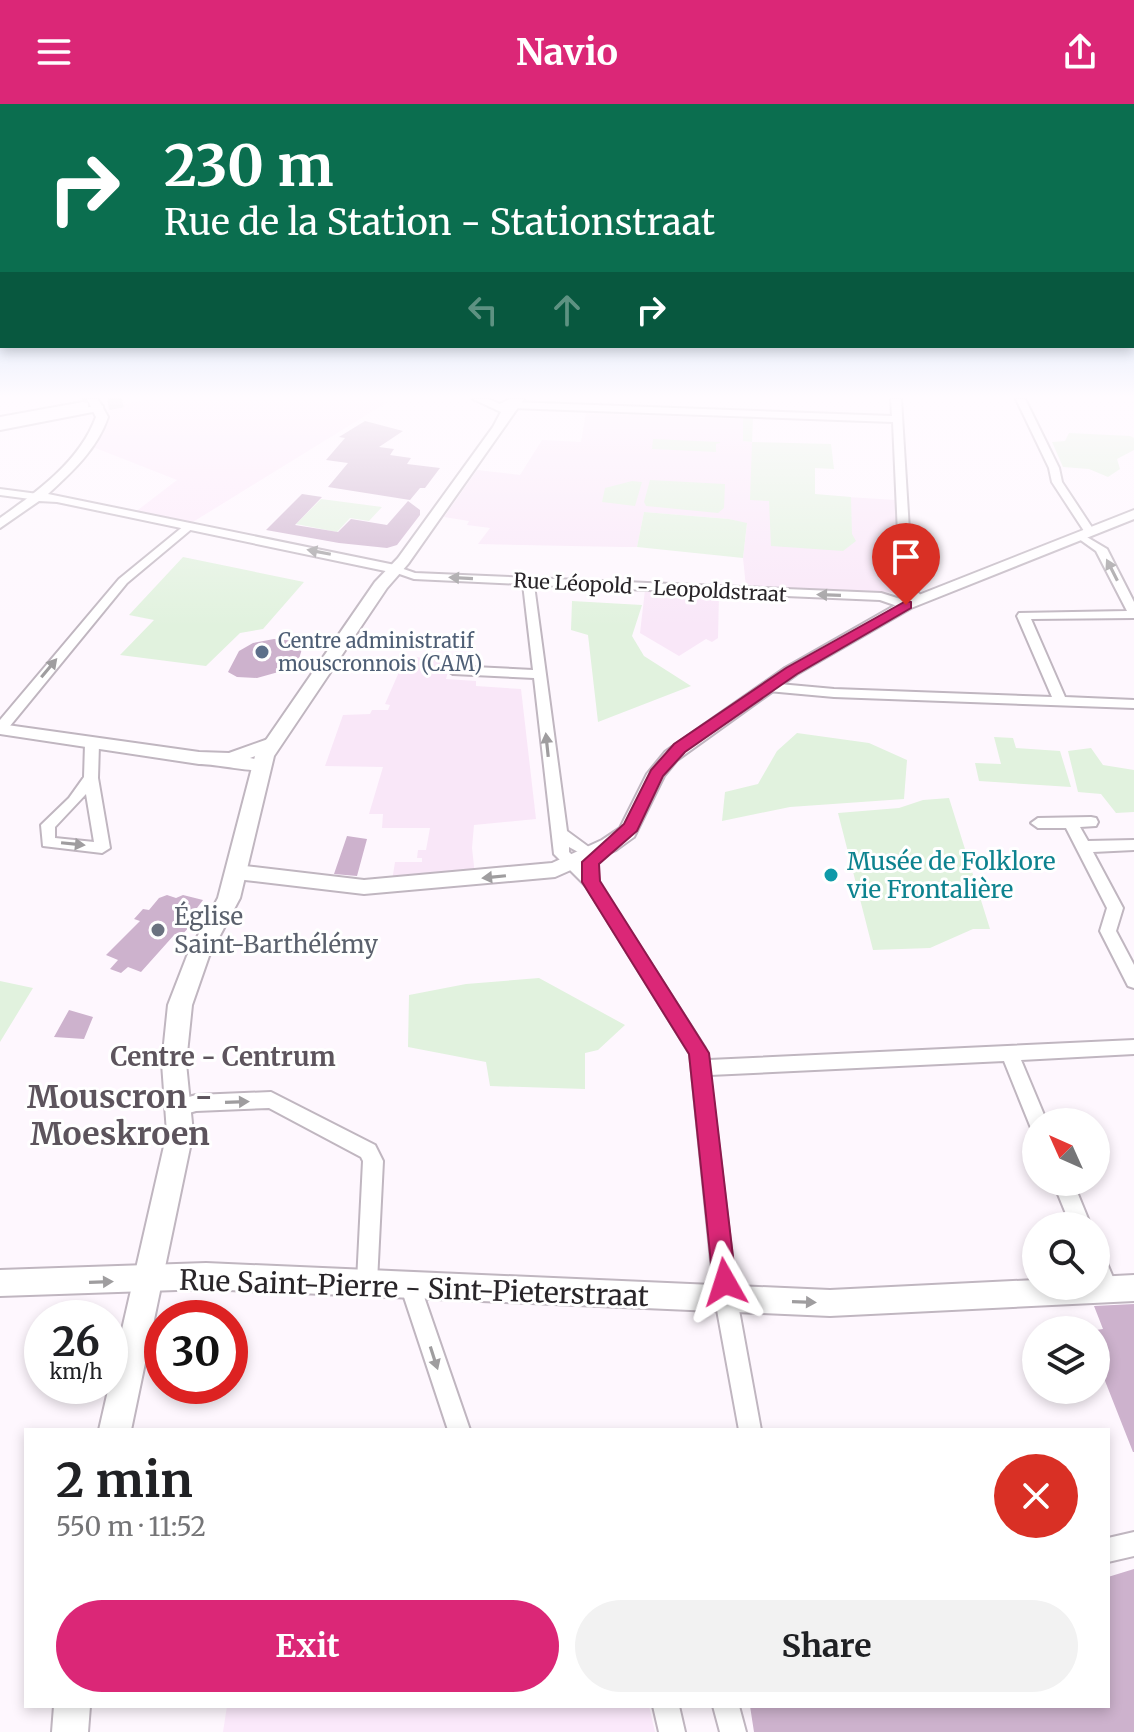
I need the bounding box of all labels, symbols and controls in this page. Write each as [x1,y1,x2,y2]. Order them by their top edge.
icon: menu [32,30,76,74]
text: Navio [516,30,618,75]
icon: share [1058,30,1102,74]
text: 230 m [164,131,334,201]
icon: right [32,136,136,240]
text: Rue de la Station - Stationstraat [164,200,715,245]
icon: left [461,288,505,332]
icon: ahead [545,288,589,332]
icon: right [629,288,673,332]
pin [872,523,940,605]
icon: arrive [884,535,928,579]
one-way arrow [306,545,331,558]
one-way arrow [1105,558,1118,581]
street label: Rue Léopold - Leopoldstraat [513,567,787,607]
one-way arrow [448,571,473,584]
one-way arrow [816,589,841,602]
place label: Centre administratif mouscronnois (CAM) [278,628,482,676]
marker: Centre administratif mouscronnois (CAM) [253,643,271,661]
one-way arrow [40,659,57,679]
one-way arrow [541,732,554,757]
one-way arrow [61,838,86,851]
place label: Musée de Folklore vie Frontalière [846,846,1055,905]
marker: Musée de Folklore vie Frontalière [822,866,840,884]
one-way arrow [481,870,506,883]
place label: Église Saint-Barthélémy [174,900,378,960]
marker: Église Saint-Barthélémy [149,921,167,939]
district label: Centre - Centrum [110,1040,336,1073]
district label: Mouscron - Moeskroen [27,1077,213,1154]
one-way arrow [225,1095,250,1108]
north arrow [1022,1108,1110,1196]
map controls [1022,1108,1110,1404]
button: search [1022,1212,1110,1300]
position arrow [683,1240,767,1324]
street label: Rue Saint-Pierre - Sint-Pieterstraat [179,1262,650,1314]
one-way arrow [89,1276,114,1289]
one-way arrow [792,1296,817,1309]
speed limit sign: 30 [144,1300,248,1404]
button: layers [1022,1316,1110,1404]
text: 26 [52,1317,100,1367]
one-way arrow [428,1346,440,1370]
text: km/h [50,1359,102,1384]
text: 2 min [56,1450,193,1510]
button: close [994,1454,1078,1538]
text: 550 m · 11:52 [56,1510,206,1543]
button: Exit [56,1600,559,1692]
button: Share [575,1600,1078,1692]

